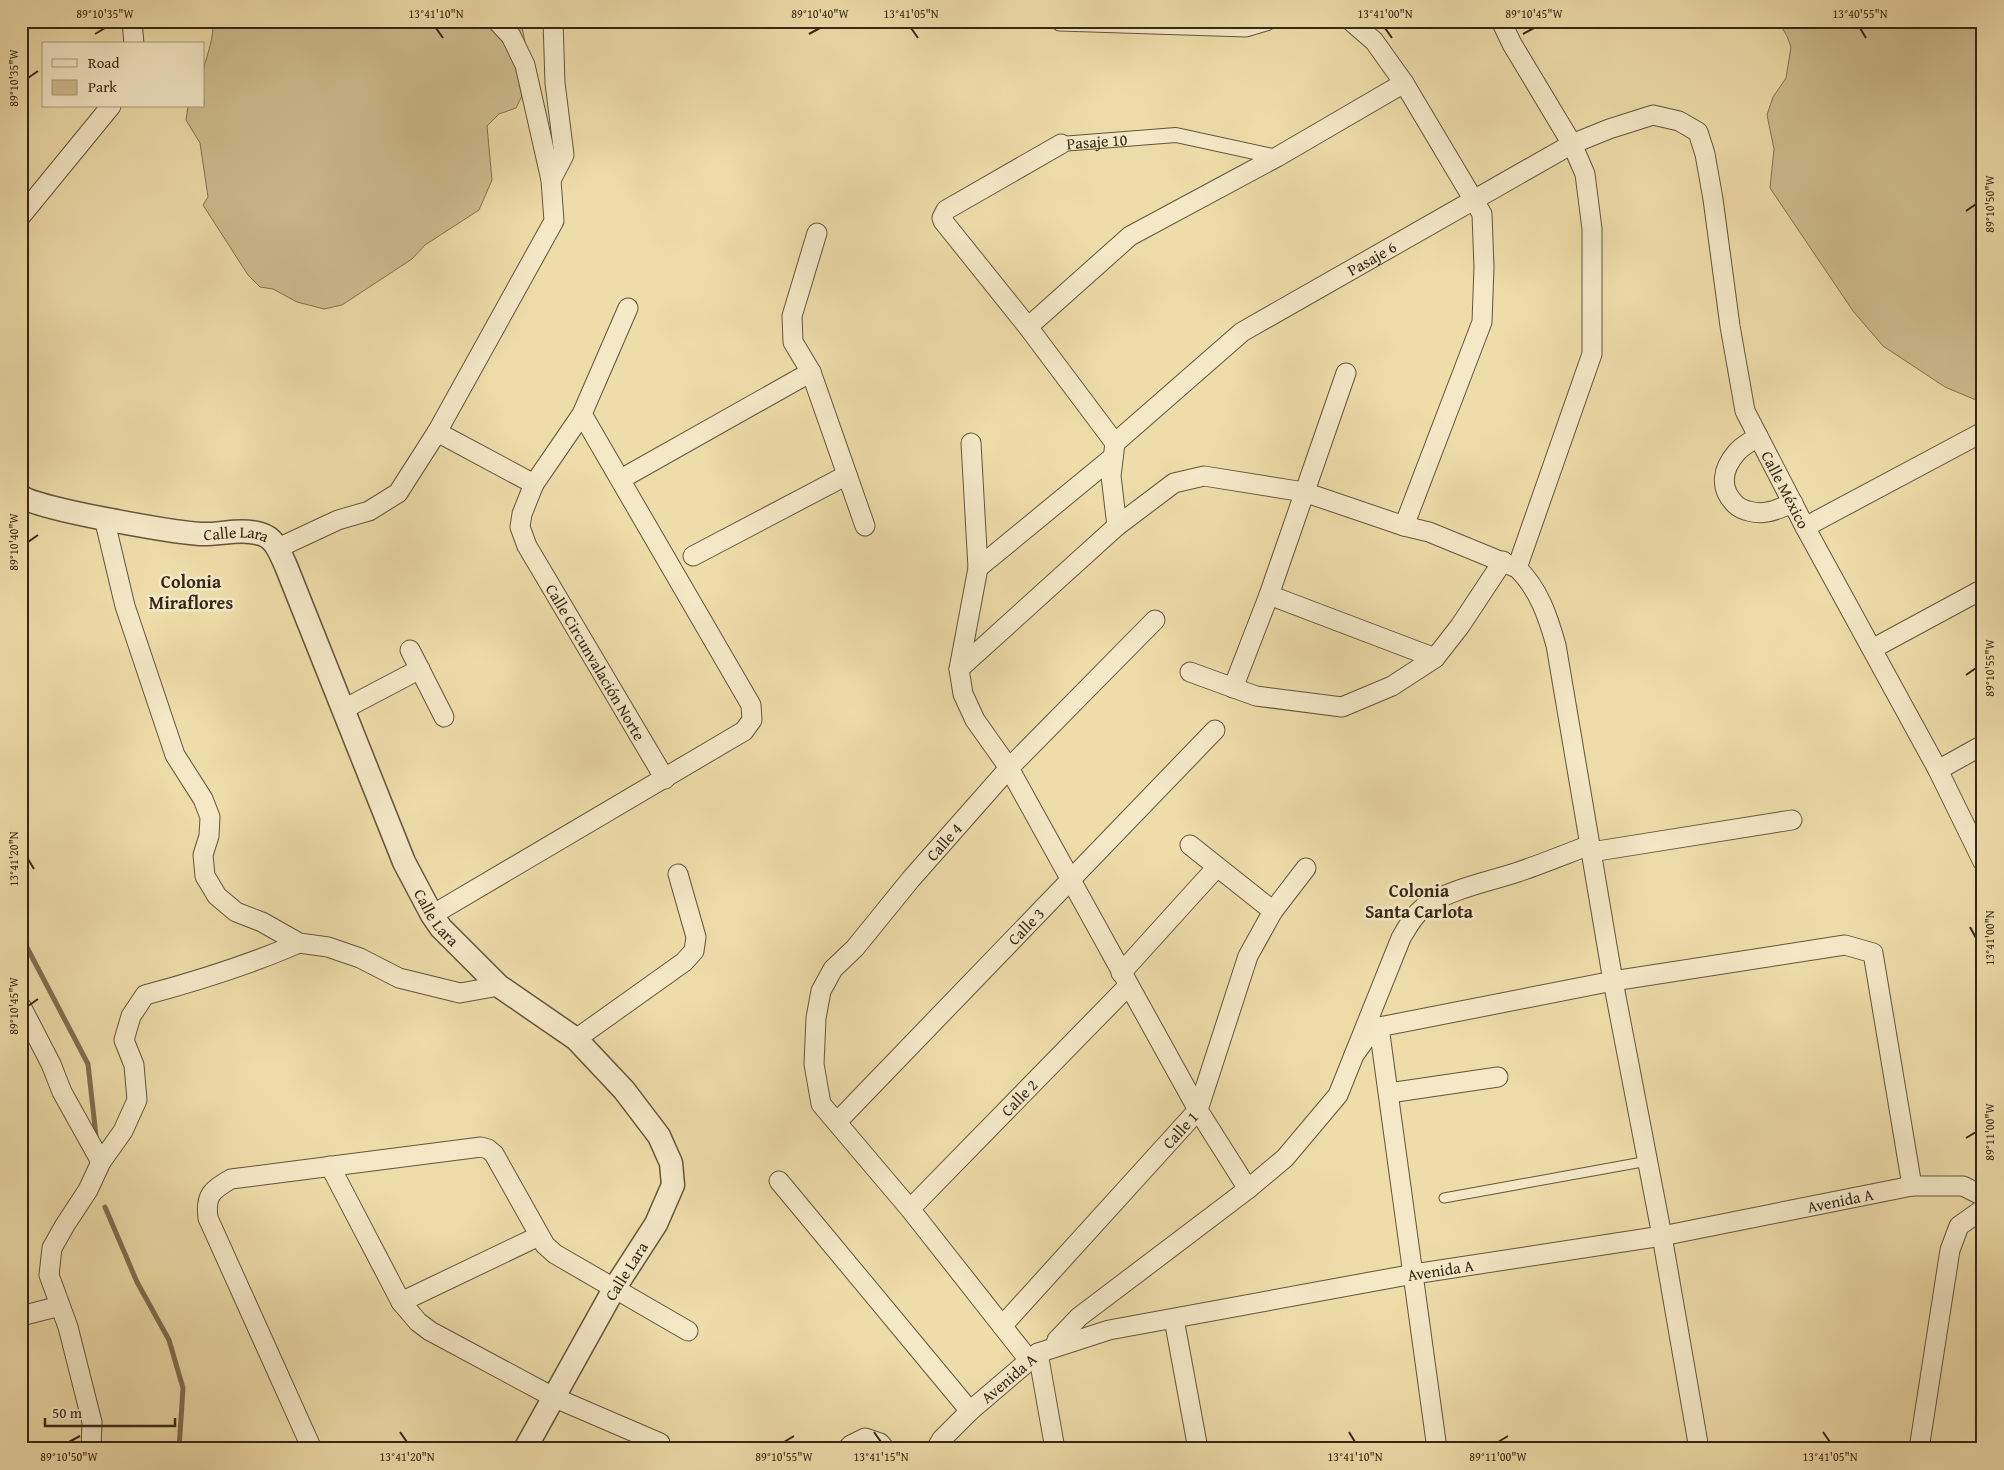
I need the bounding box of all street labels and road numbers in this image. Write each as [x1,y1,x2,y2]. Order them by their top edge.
street label: Pasaje 10 [1066,127,1128,156]
street label: Pasaje 6 [1343,234,1401,282]
street label: Calle México [1756,446,1816,533]
street label: Calle Lara [203,519,274,548]
street label: Calle Circunvalación Norte [540,579,652,745]
street label: Calle 4 [920,817,968,866]
street label: Calle Lara [408,884,465,952]
street label: Calle 3 [1002,902,1050,950]
street label: Calle 2 [995,1073,1043,1122]
street label: Calle 1 [1156,1105,1204,1154]
street label: Avenida A [1805,1182,1876,1219]
street label: Calle Lara [598,1236,654,1305]
street label: Avenida A [1405,1253,1475,1287]
street label: Avenida A [975,1347,1042,1409]

